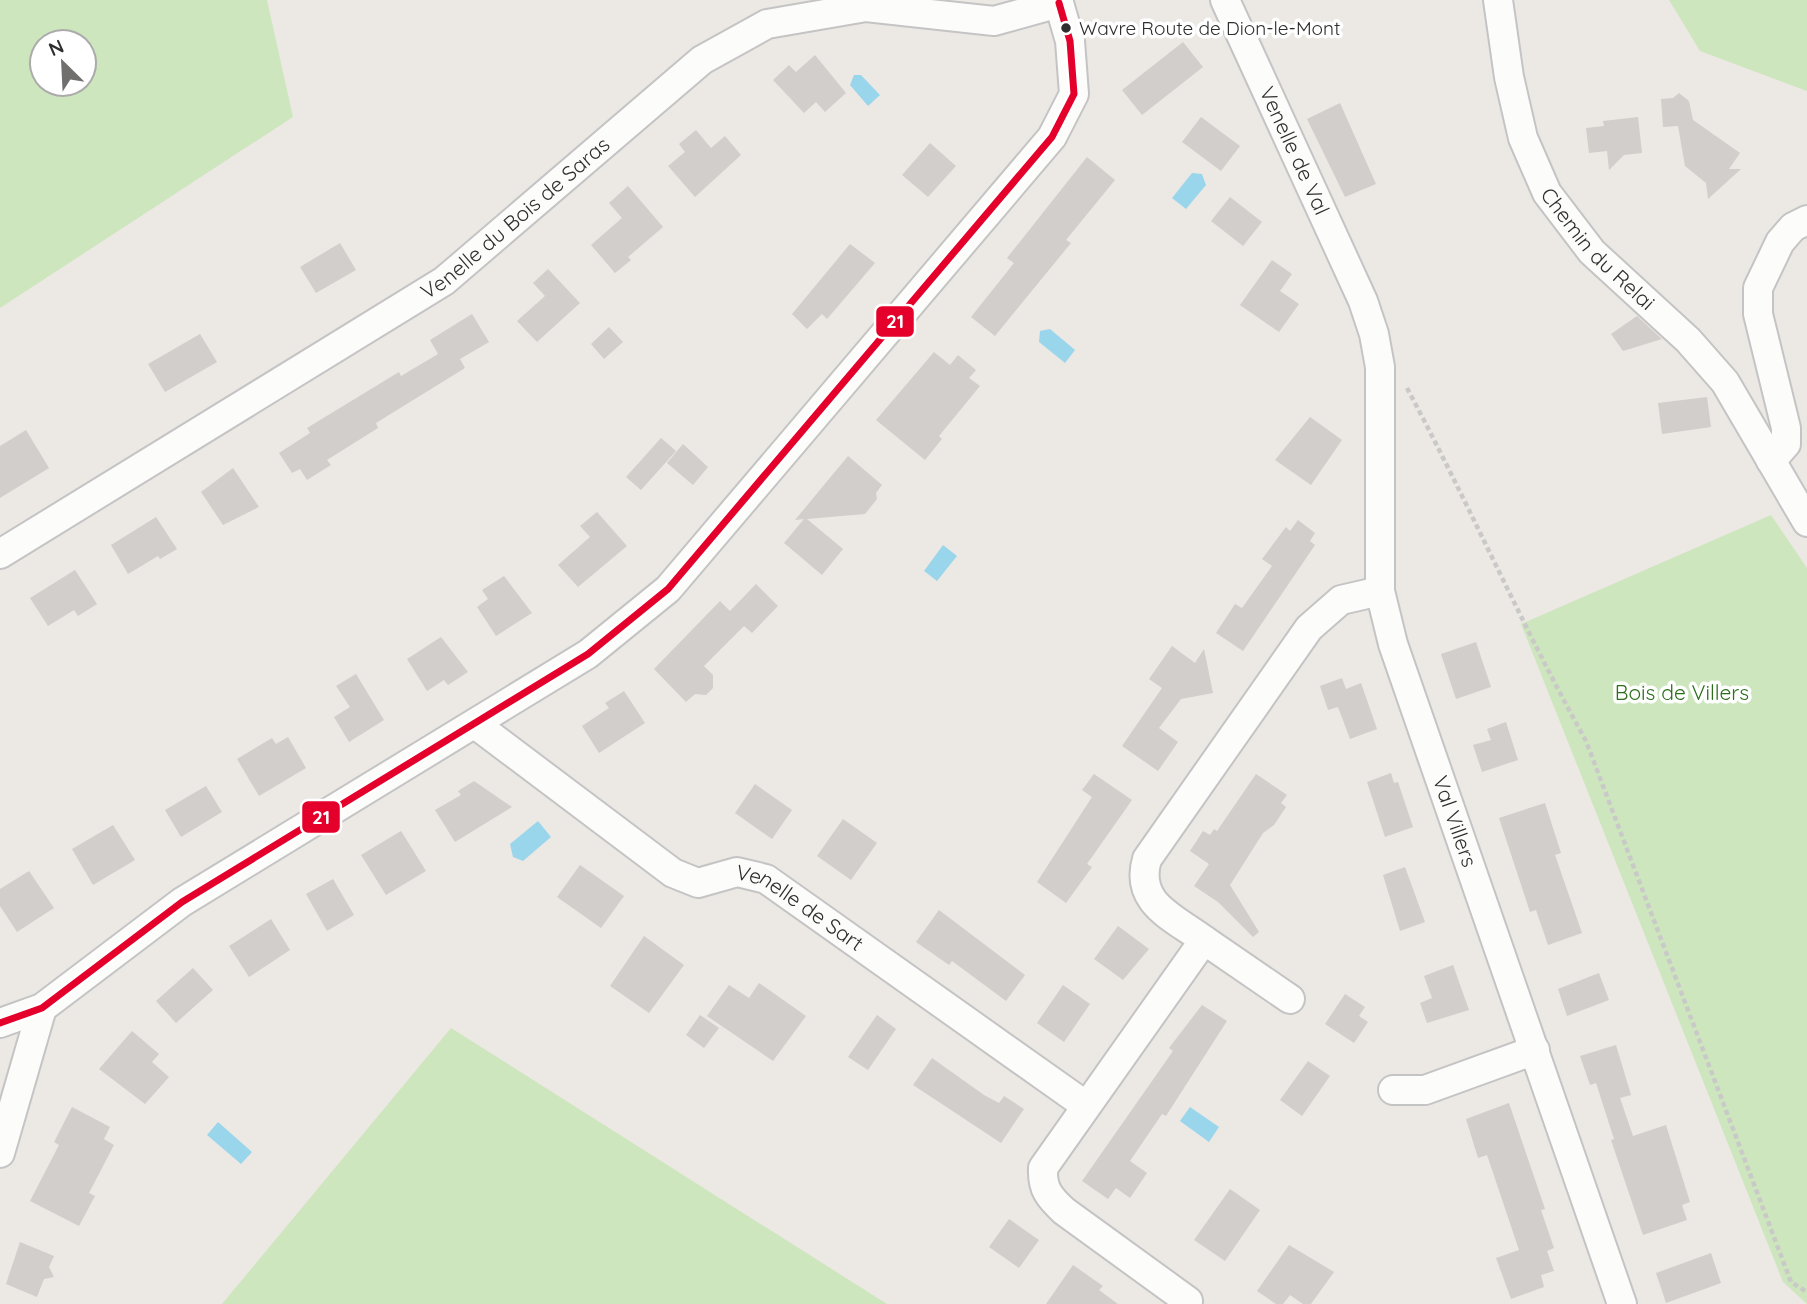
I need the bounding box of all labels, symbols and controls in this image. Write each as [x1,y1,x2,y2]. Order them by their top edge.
place label: Wavre Route de Dion-le-Mont [1079,16,1341,40]
marker: Wavre Route de Dion-le-Mont [1059,21,1073,35]
north arrow [28,28,98,98]
text: N [45,34,67,61]
street label: Venelle de Val [1255,82,1336,219]
street label: Venelle du Bois de Saras [416,131,615,304]
street label: Chemin du Relai [1535,182,1661,315]
line badge: 21 [875,305,915,338]
text: 21 [886,309,904,333]
park label: Bois de Villers [1615,679,1749,705]
street label: Val Villers [1428,772,1483,870]
line badge: 21 [301,800,341,834]
text: 21 [312,805,330,829]
street label: Venelle de Sart [734,858,869,956]

